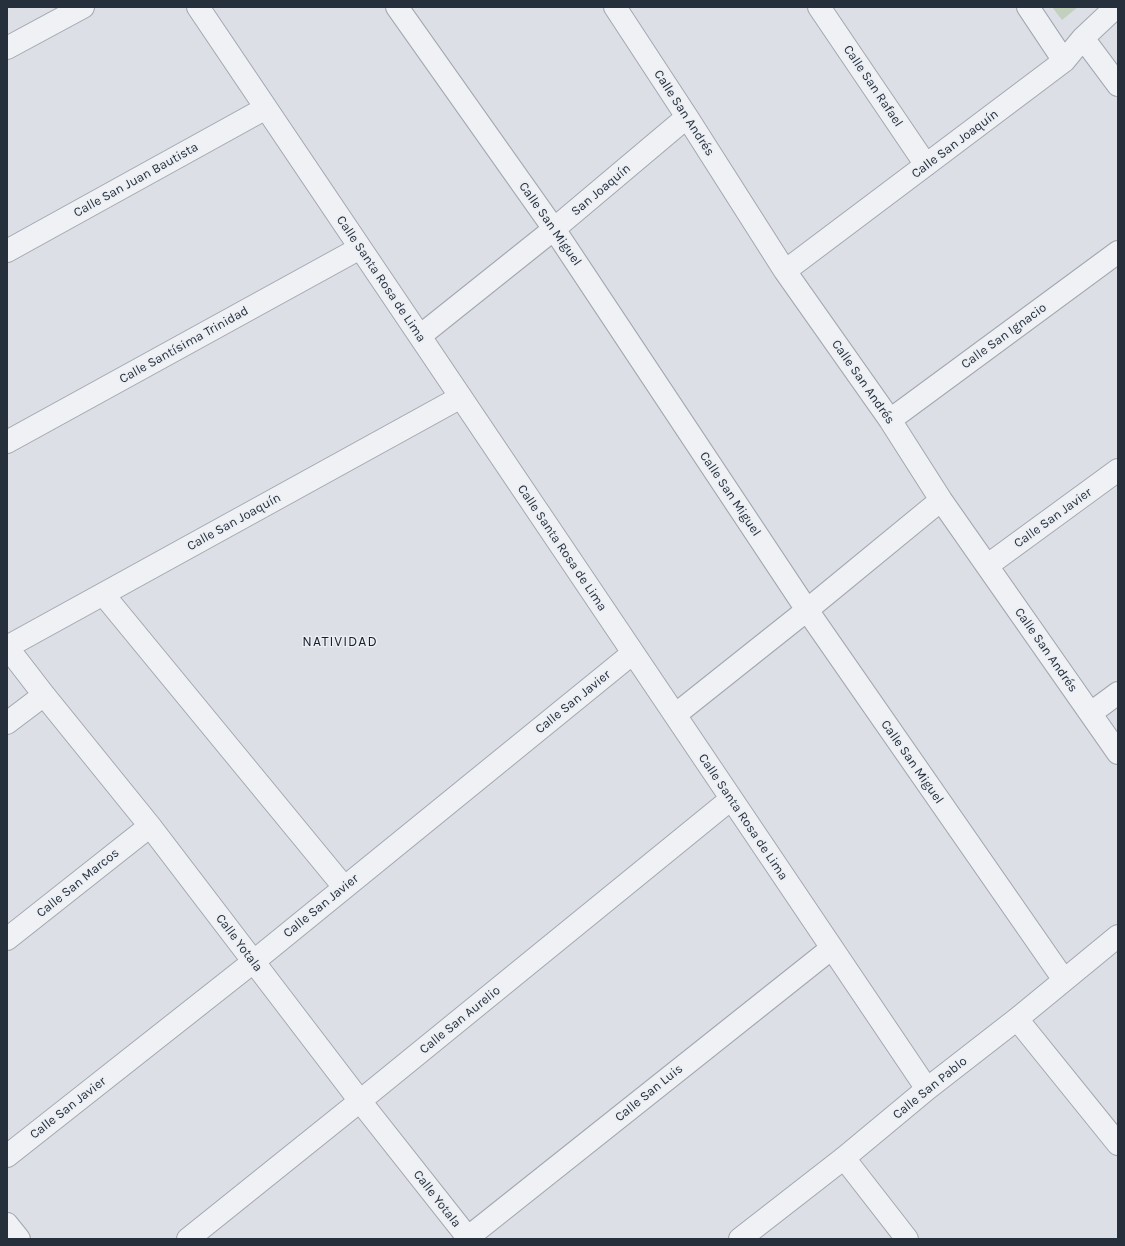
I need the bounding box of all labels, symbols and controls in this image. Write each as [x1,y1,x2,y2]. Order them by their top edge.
street label: Calle San Rafael [840,42,906,130]
street label: Calle San Andrés [650,67,718,159]
street label: Calle San Joaquín [908,106,1002,182]
street label: Calle San Juan Bautista [71,139,201,221]
street label: San Joaquín [568,161,634,219]
street label: Calle San Miguel [515,179,585,269]
street label: Calle Santa Rosa de Lima [333,213,429,345]
street label: Calle San Ignacio [958,300,1050,372]
street label: Calle Santísima Trinidad [117,303,251,387]
street label: Calle San Andrés [828,337,898,427]
street label: Calle San Miguel [696,449,764,539]
street label: Calle Santa Rosa de Lima [514,482,610,614]
street label: Calle San Javier [1011,485,1095,551]
street label: Calle San Joaquín [184,490,284,554]
street label: Calle San Andrés [1011,605,1081,695]
district label: NATIVIDAD [302,634,378,650]
street label: Calle San Javier [532,667,614,737]
street label: Calle San Miguel [877,717,947,807]
street label: Calle Santa Rosa de Lima [695,751,791,883]
street label: Calle San Marcos [34,845,122,921]
street label: Calle San Javier [280,871,362,941]
street label: Calle Yotala [212,911,266,975]
street label: Calle San Aurelio [416,983,504,1057]
street label: Calle San Pablo [890,1053,970,1123]
street label: Calle San Luis [612,1061,686,1125]
street label: Calle San Javier [27,1073,109,1143]
street label: Calle Yotala [410,1167,464,1231]

